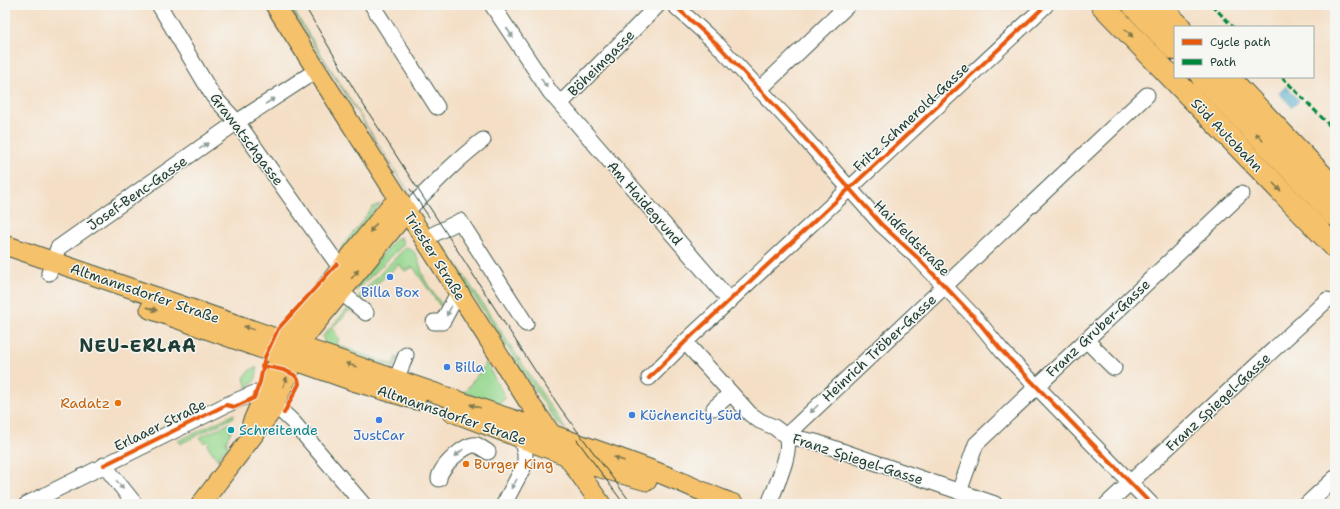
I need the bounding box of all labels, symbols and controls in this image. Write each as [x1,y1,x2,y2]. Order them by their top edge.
street label: Böheimgasse [564,26,638,100]
legend [1174,26,1314,78]
one-way arrow [506,28,514,38]
one-way arrow [1124,28,1134,38]
text: Cycle path [1210,34,1271,50]
text: Path [1210,54,1236,70]
street label: Fritz Schmerold-Gasse [849,58,973,176]
one-way arrow [540,78,548,88]
street label: Grawatschgasse [206,89,288,189]
street label: Süd Autobahn [1187,94,1267,176]
one-way arrow [264,97,275,105]
one-way arrow [1255,132,1264,142]
one-way arrow [198,142,209,150]
street label: Josef-Benc-Gasse [83,152,191,234]
street label: Am Haidegrund [603,157,687,249]
one-way arrow [1272,182,1282,192]
street label: Haidfeldstraße [870,196,954,280]
street label: Triester Straße [400,208,470,304]
one-way arrow [369,222,378,233]
street label: Altmannsdorfer Straße [68,259,222,327]
one-way arrow [350,269,359,280]
marker: Billa Box [385,272,395,282]
street label: Franz Gruber-Gasse [1042,275,1154,381]
place label: Billa Box [361,283,419,301]
street label: Heinrich Tröber-Gasse [818,290,940,406]
one-way arrow [146,306,158,312]
one-way arrow [446,306,452,317]
one-way arrow [243,325,255,331]
district label: NEU-ERLAA [79,334,197,358]
street label: Franz Spiegel-Gasse [1162,349,1274,455]
place label: Billa [455,358,485,376]
one-way arrow [345,361,357,367]
marker: Billa [442,362,452,372]
one-way arrow [282,376,288,388]
street label: Altmannsdorfer Straße [375,381,529,449]
place label: Radatz [60,394,110,412]
street label: Erlaaer Straße [111,395,209,455]
marker: Radatz [113,398,123,408]
one-way arrow [468,403,480,409]
one-way arrow [809,404,819,414]
place label: Küchencity Süd [640,406,742,424]
marker: Küchencity Süd [627,410,637,420]
marker: JustCar [374,415,384,425]
place label: Schreitende [239,421,318,439]
marker: Schreitende [226,425,236,435]
place label: JustCar [353,426,405,444]
street label: Franz Spiegel-Gasse [790,429,926,489]
one-way arrow [454,449,464,458]
place label: Burger King [474,455,553,473]
one-way arrow [613,456,625,462]
marker: Burger King [461,459,471,469]
one-way arrow [115,479,124,490]
one-way arrow [510,479,518,489]

